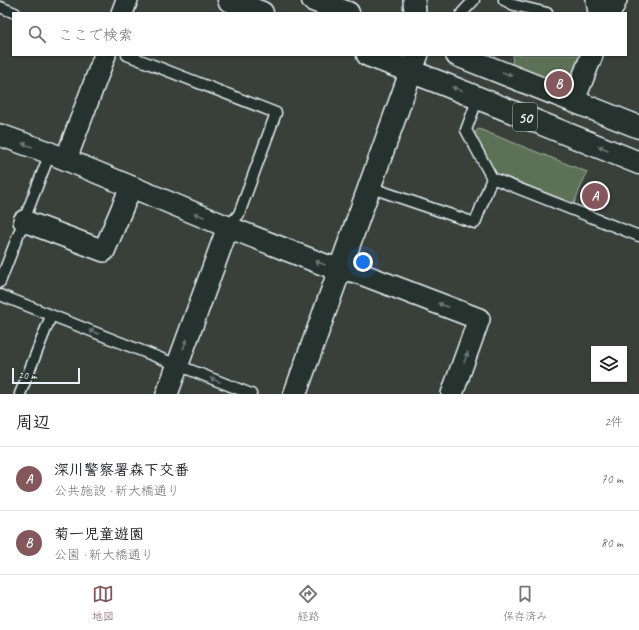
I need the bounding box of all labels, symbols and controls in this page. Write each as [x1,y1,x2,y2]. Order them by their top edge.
search box [12,12,627,56]
icon: search [26,23,48,45]
text: ここで検索 [58,26,133,45]
pin: B [546,69,572,99]
one-way arrow [501,72,513,78]
one-way arrow [451,86,462,92]
road number: 50 [513,103,537,131]
one-way arrow [21,141,33,147]
one-way arrow [596,145,608,151]
pin: A [582,181,608,211]
one-way arrow [193,212,205,218]
your location [353,252,373,272]
one-way arrow [314,259,326,265]
one-way arrow [437,302,449,308]
one-way arrow [88,329,100,335]
one-way arrow [182,338,188,350]
map controls [591,346,627,382]
button: layers [591,346,627,382]
one-way arrow [463,351,469,363]
scale bar [12,366,80,385]
text: 20 m [18,368,37,382]
one-way arrow [209,376,221,382]
text: 周辺 [16,412,50,433]
text: 2件 [604,414,623,430]
text: 深川警察署森下交番 [54,461,189,480]
text: A [26,471,32,487]
text: 70 m [601,471,623,487]
text: 公共施設 · 新大橋通り [54,483,180,499]
text: 菊一児童遊園 [54,525,144,544]
text: B [26,535,32,551]
text: 80 m [601,535,623,551]
text: 公園 · 新大橋通り [54,547,154,563]
tab: 地図 [92,583,114,623]
tab: 経路 [297,583,319,623]
tab: 保存済み [503,583,547,623]

